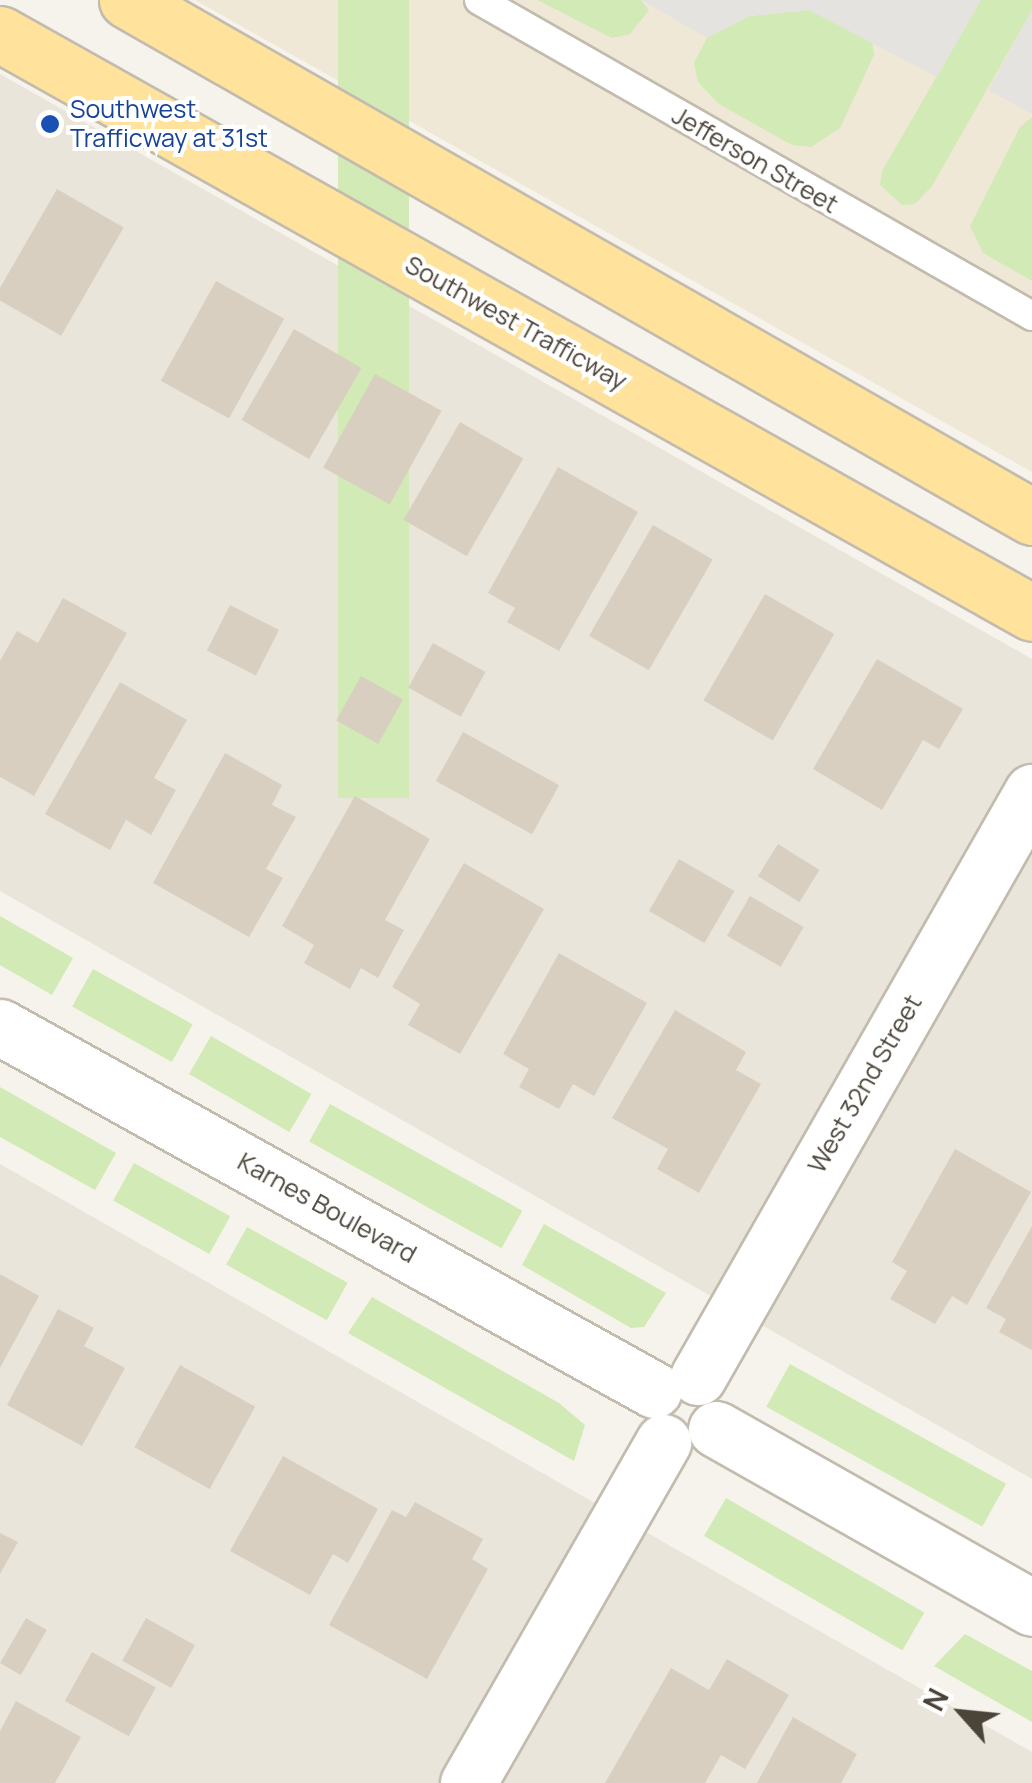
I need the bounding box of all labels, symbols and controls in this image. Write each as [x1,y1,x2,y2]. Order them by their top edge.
place label: Southwest Trafficway at 31st [70,95,268,154]
street label: Jefferson Street [667,100,843,220]
marker: Southwest Trafficway at 31st [39,113,61,135]
street label: Southwest Trafficway [400,250,632,396]
street label: West 32nd Street [802,990,928,1178]
street label: Karnes Boulevard [232,1147,422,1269]
north arrow [912,1663,1012,1763]
text: N [914,1682,957,1717]

